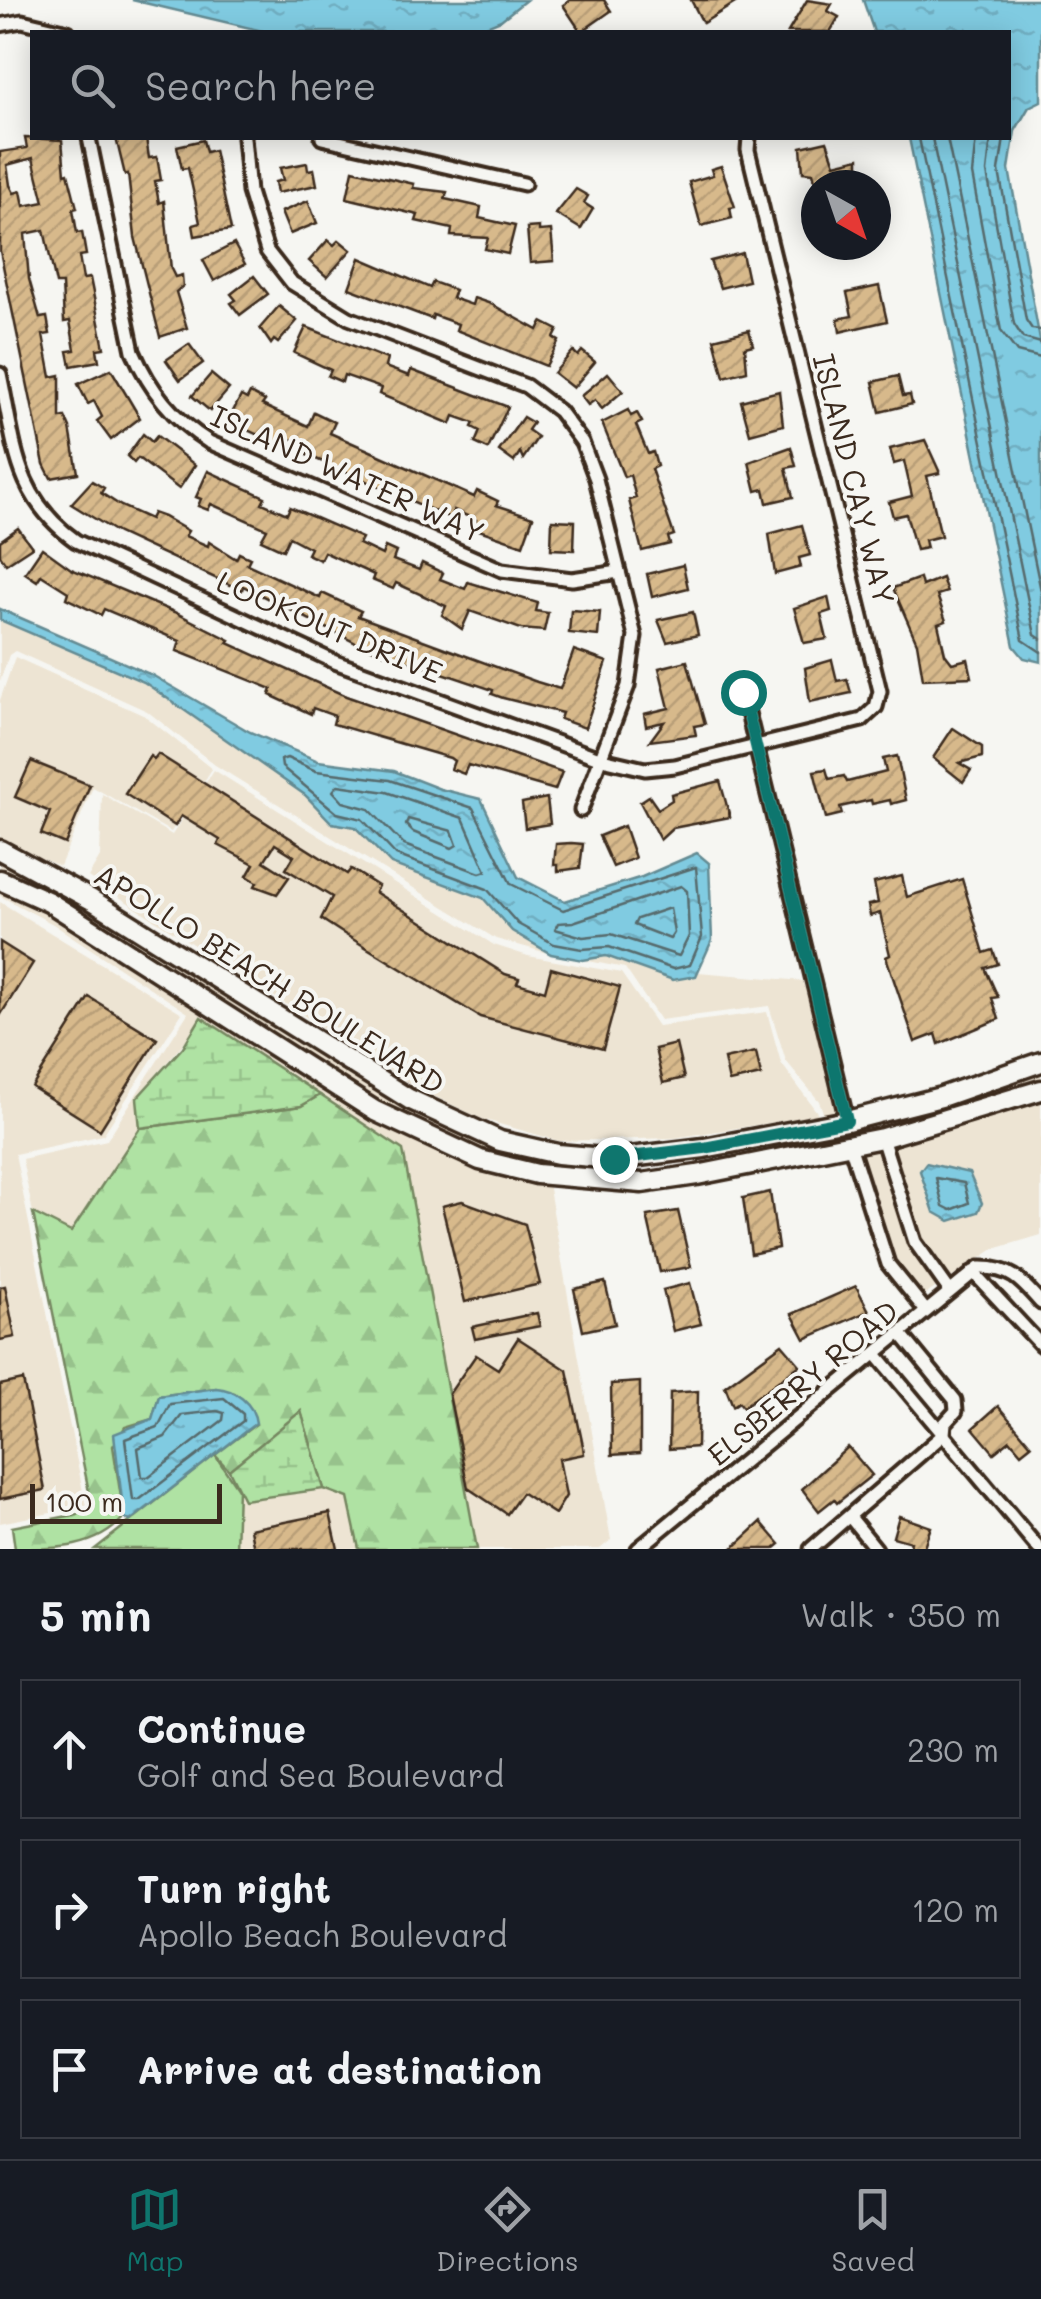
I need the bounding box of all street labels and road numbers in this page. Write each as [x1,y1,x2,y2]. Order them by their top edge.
street label: ISLAND CAY WAY [804,349,906,609]
street label: ISLAND WATER WAY [205,395,491,551]
street label: LOOKOUT DRIVE [211,560,449,692]
street label: APOLLO BEACH BOULEVARD [87,854,453,1102]
street label: ELSBERRY ROAD [698,1290,906,1474]

